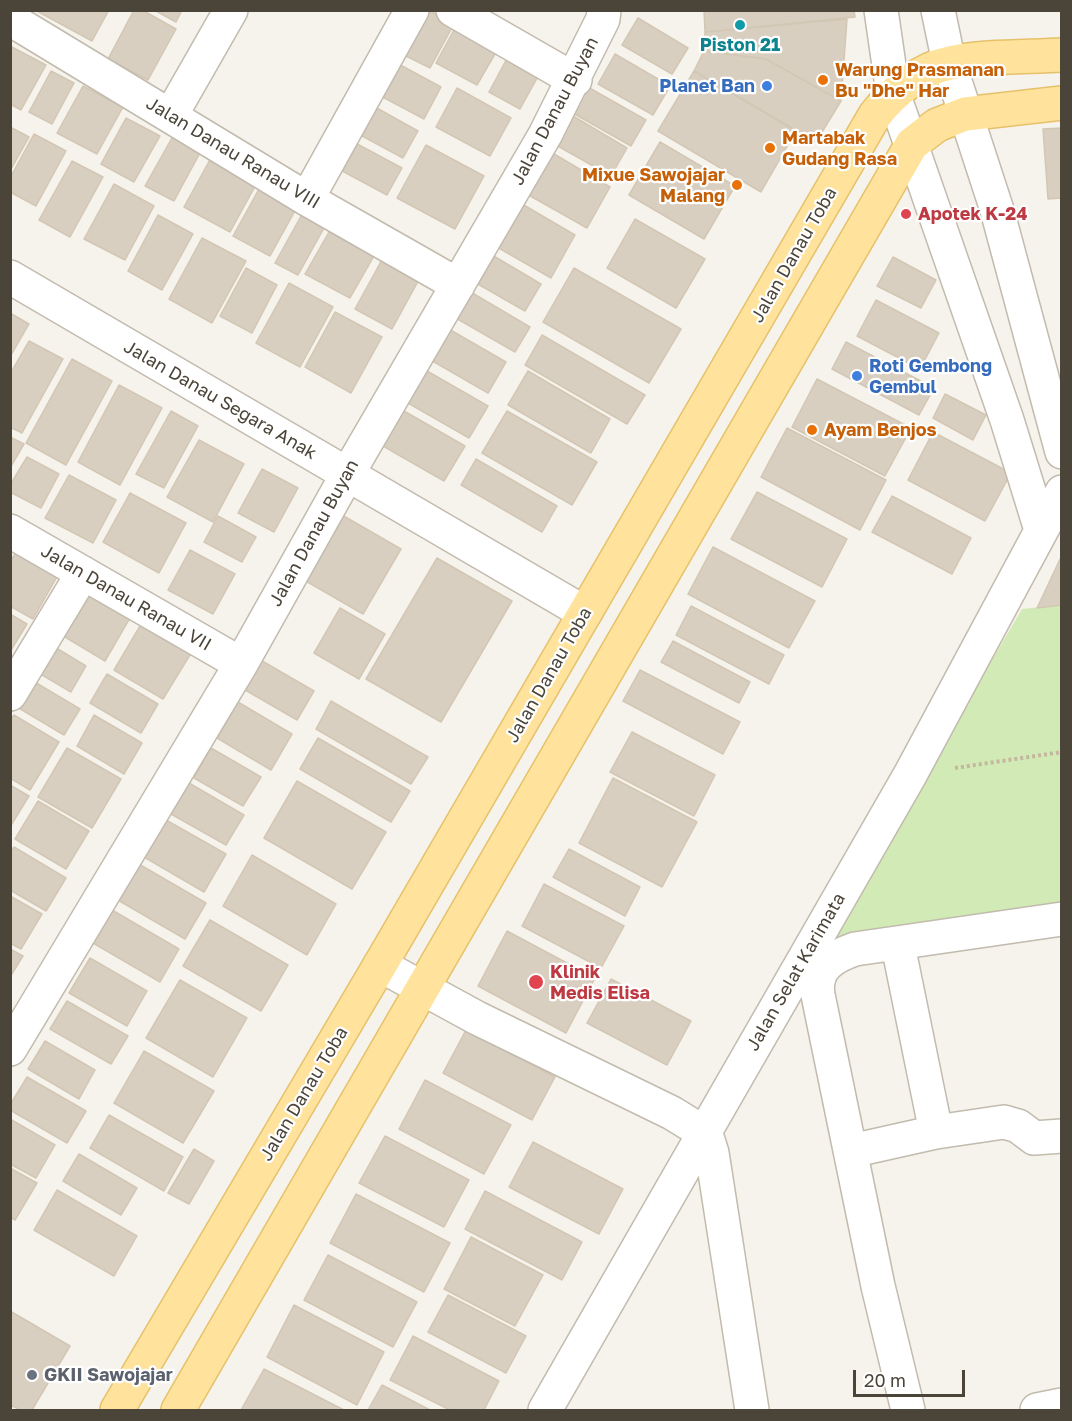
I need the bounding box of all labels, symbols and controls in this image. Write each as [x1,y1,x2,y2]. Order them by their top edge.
marker: Piston 21 [733,18,747,32]
street label: Jalan Danau Buyan [507,33,603,189]
place label: Piston 21 [700,34,780,56]
place label: Warung Prasmanan Bu "Dhe" Har [835,59,1004,101]
marker: Warung Prasmanan Bu "Dhe" Har [816,73,830,87]
place label: Planet Ban [659,75,755,97]
marker: Planet Ban [760,79,774,93]
street label: Jalan Danau Ranau VIII [142,93,324,213]
place label: Martabak Gudang Rasa [782,127,897,170]
marker: Martabak Gudang Rasa [763,141,777,155]
place label: Mixue Sawojajar Malang [582,164,725,207]
marker: Mixue Sawojajar Malang [730,178,744,192]
street label: Jalan Danau Toba [746,184,842,326]
place label: Apotek K-24 [918,203,1027,225]
marker: Apotek K-24 [899,207,913,221]
street label: Jalan Danau Segara Anak [120,336,320,464]
place label: Roti Gembong Gembul [869,355,992,398]
marker: Roti Gembong Gembul [850,369,864,383]
place label: Ayam Benjos [824,419,937,441]
marker: Ayam Benjos [805,423,819,437]
street label: Jalan Danau Buyan [265,456,363,610]
street label: Jalan Danau Ranau VII [37,540,215,656]
street label: Jalan Danau Toba [501,604,597,746]
street label: Jalan Selat Karimata [742,889,850,1055]
place label: Klinik Medis Elisa [550,961,650,1004]
marker: Klinik Medis Elisa [527,973,545,991]
street label: Jalan Danau Toba [255,1023,353,1165]
scale bar [856,1358,968,1396]
place label: GKII Sawojajar [44,1364,173,1386]
marker: GKII Sawojajar [25,1368,39,1382]
text: 20 m [864,1369,906,1391]

